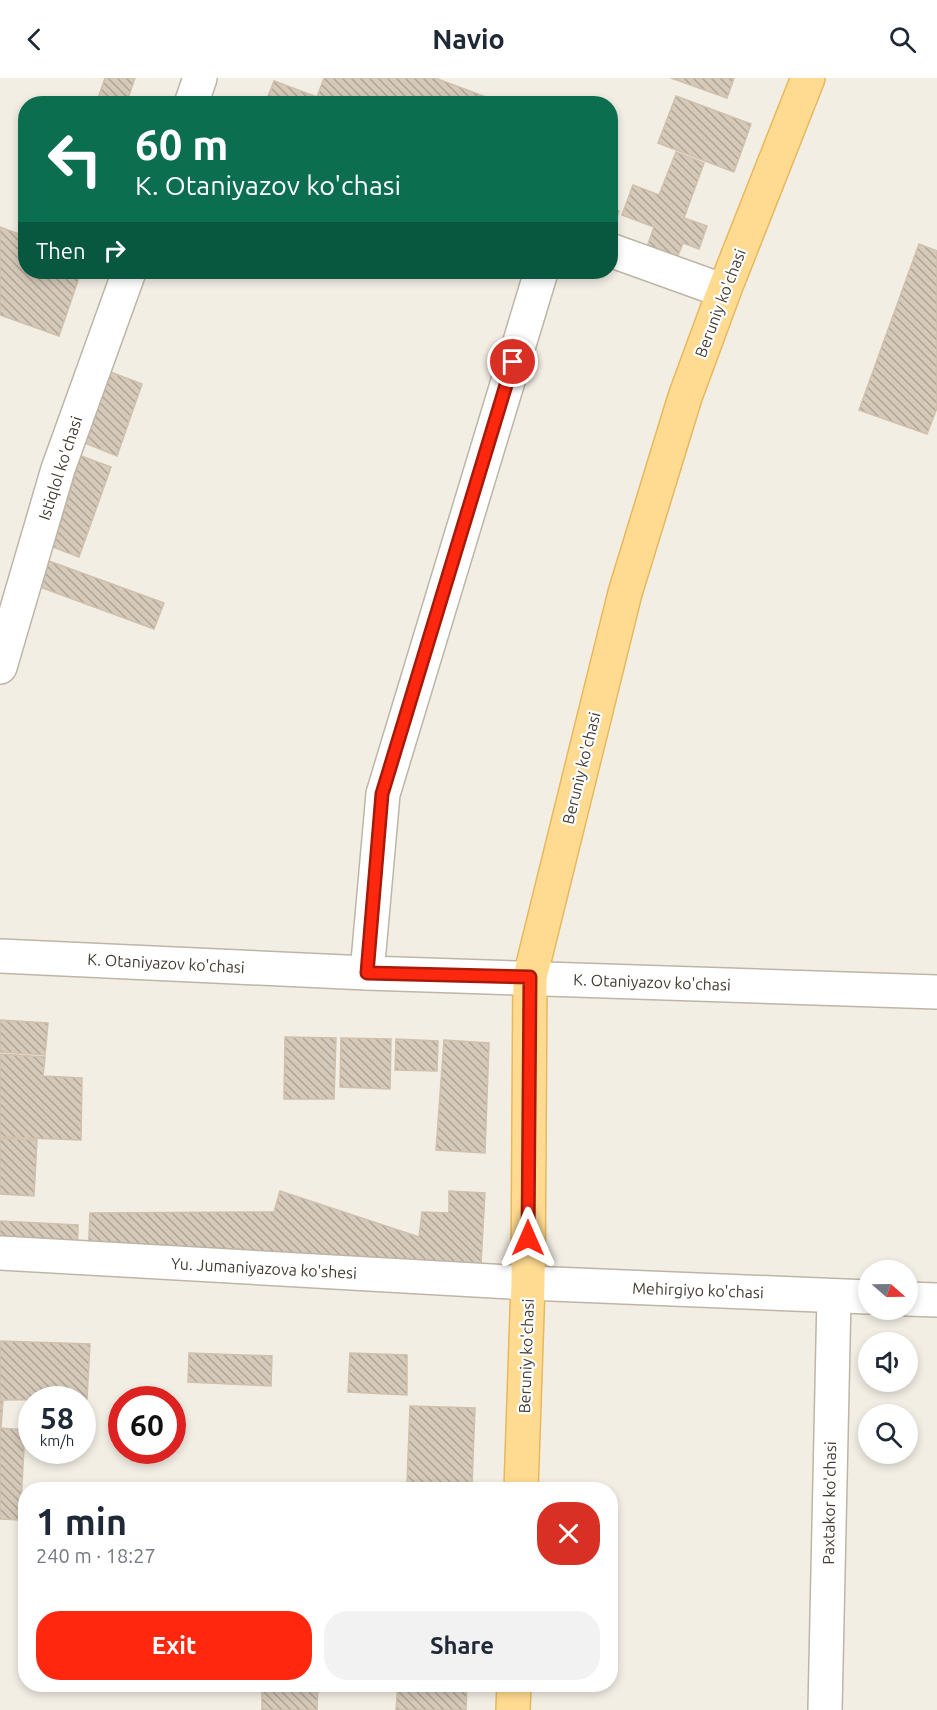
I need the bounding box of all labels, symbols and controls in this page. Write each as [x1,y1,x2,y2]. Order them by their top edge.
icon: back [18,23,51,56]
icon: search [886,23,919,56]
text: Navio [432,24,505,54]
icon: left [36,120,114,198]
text: 60 m [135,121,229,168]
text: K. Otaniyazov ko'chasi [135,170,401,200]
icon: right [98,234,131,267]
text: Then [36,238,86,263]
street label: Beruniy ko'chasi [691,246,749,360]
pin [487,336,538,387]
icon: arrive [496,345,529,378]
street label: Istiqlol ko'chasi [35,414,85,522]
street label: Beruniy ko'chasi [558,710,604,826]
street label: K. Otaniyazov ko'chasi [87,950,245,976]
street label: K. Otaniyazov ko'chasi [573,970,731,994]
position arrow [496,1206,560,1270]
street label: Yu. Jumaniyazova ko'shesi [171,1254,357,1282]
north arrow [858,1260,918,1320]
map controls [858,1260,918,1464]
street label: Mehirgiyo ko'chasi [632,1279,764,1301]
street label: Beruniy ko'chasi [515,1298,537,1414]
button: sound [858,1332,918,1392]
speed limit sign: 60 [108,1386,186,1464]
text: 58 [40,1401,74,1435]
button: search [858,1404,918,1464]
text: km/h [40,1432,74,1449]
street label: Paxtakor ko'chasi [819,1441,839,1565]
text: 1 min [36,1501,127,1542]
button: close [537,1502,600,1565]
text: 240 m · 18:27 [36,1544,156,1567]
button: Exit [36,1611,312,1680]
button: Share [324,1611,600,1680]

